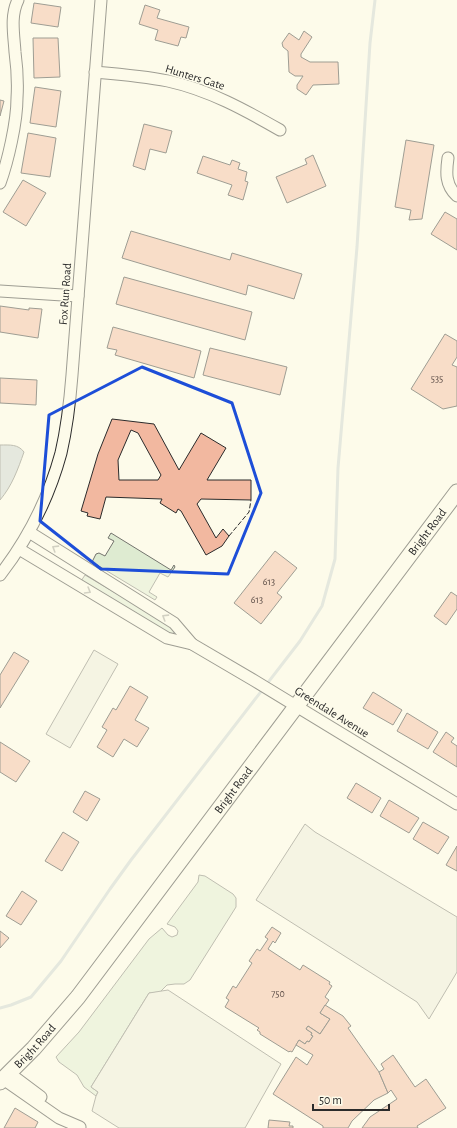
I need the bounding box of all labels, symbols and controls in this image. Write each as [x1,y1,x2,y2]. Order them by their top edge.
street label: Hunters Gate [164,62,226,92]
street label: Fox Run Road [57,263,73,325]
house number: 535 [431,374,443,384]
street label: Bright Road [406,506,448,557]
one-way arrow [52,546,59,553]
house number: 613 [263,577,275,587]
one-way arrow [84,586,91,593]
house number: 613 [251,595,263,605]
one-way arrow [162,614,169,622]
street label: Greendale Avenue [293,684,371,740]
street label: Bright Road [212,765,254,816]
house number: 750 [271,989,285,999]
street label: Bright Road [12,1022,58,1070]
scale bar [313,1086,389,1112]
text: 50 m [319,1094,342,1106]

